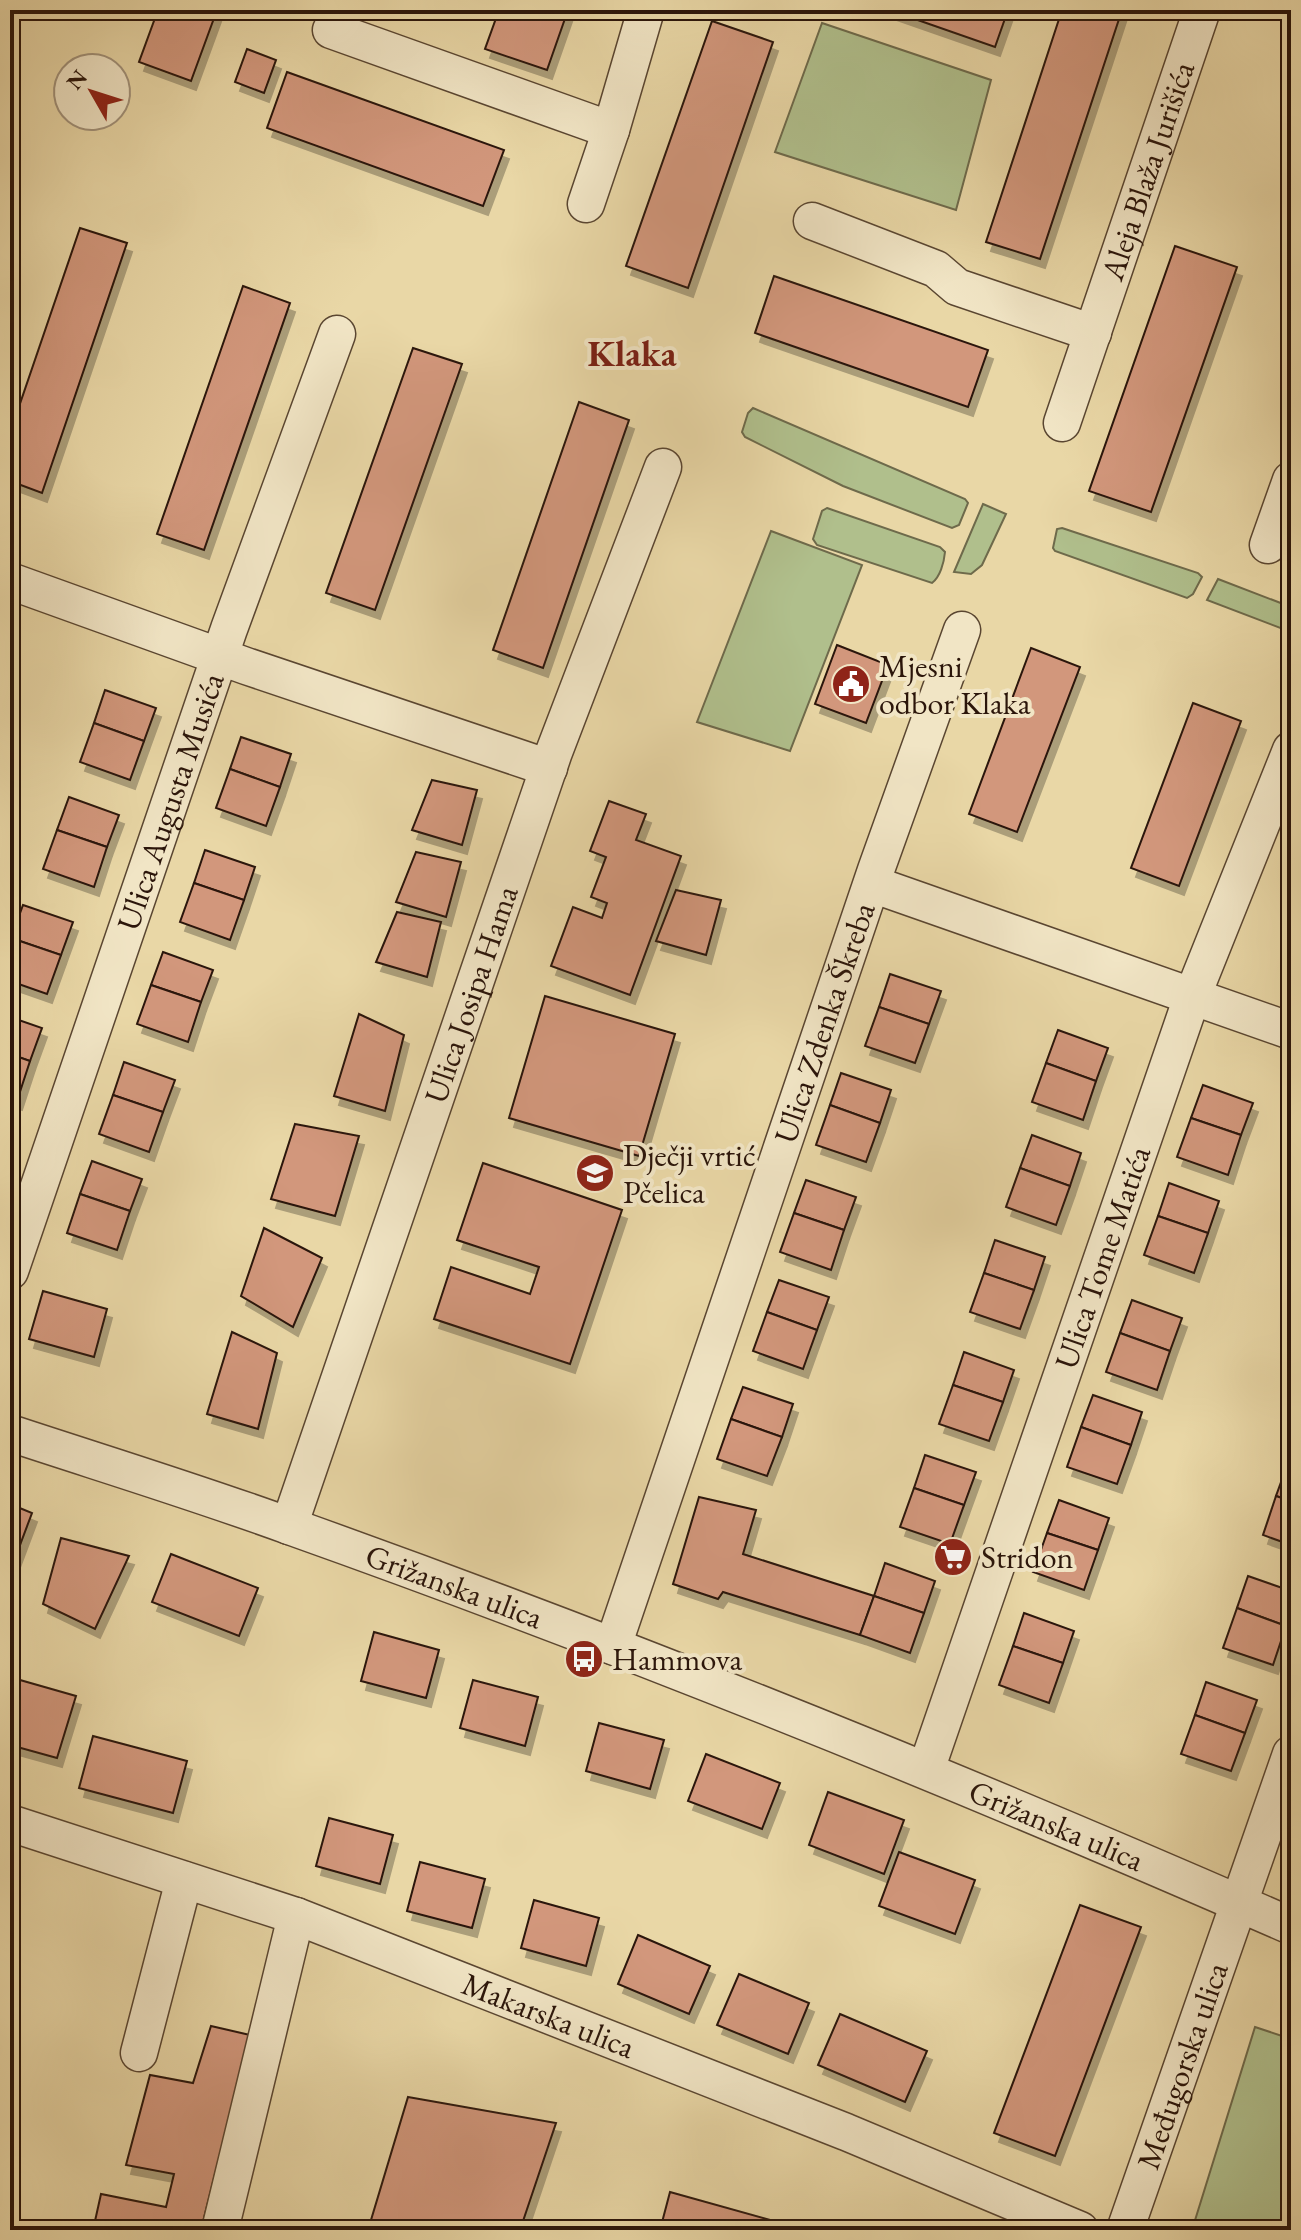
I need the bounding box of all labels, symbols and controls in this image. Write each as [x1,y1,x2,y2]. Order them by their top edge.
north arrow [52,52,132,132]
street label: Aleja Blaža Jurišića [1091,56,1204,287]
text: N [60,64,94,96]
district label: Klaka [588,330,677,377]
place label: Mjesni odbor Klaka [879,645,1031,724]
public building icon: Mjesni odbor Klaka [830,663,872,705]
street label: Ulica Augusta Musića [107,667,234,936]
street label: Ulica Josipa Hama [414,880,528,1109]
street label: Ulica Zdenka Škreba [764,897,885,1149]
place label: Dječji vrtić Pčelica [623,1134,756,1213]
street label: Ulica Tome Matića [1045,1140,1160,1374]
school or university icon: Dječji vrtić Pčelica [574,1152,616,1194]
street label: Grižanska ulica [360,1534,549,1638]
supermarket icon: Stridon [932,1536,974,1578]
place label: Stridon [981,1536,1073,1578]
bus stop icon: Hammova [563,1638,605,1680]
place label: Hammova [612,1638,742,1680]
street label: Grižanska ulica [963,1770,1151,1881]
street label: Međugorska ulica [1127,1957,1238,2175]
street label: Makarska ulica [456,1962,641,2068]

